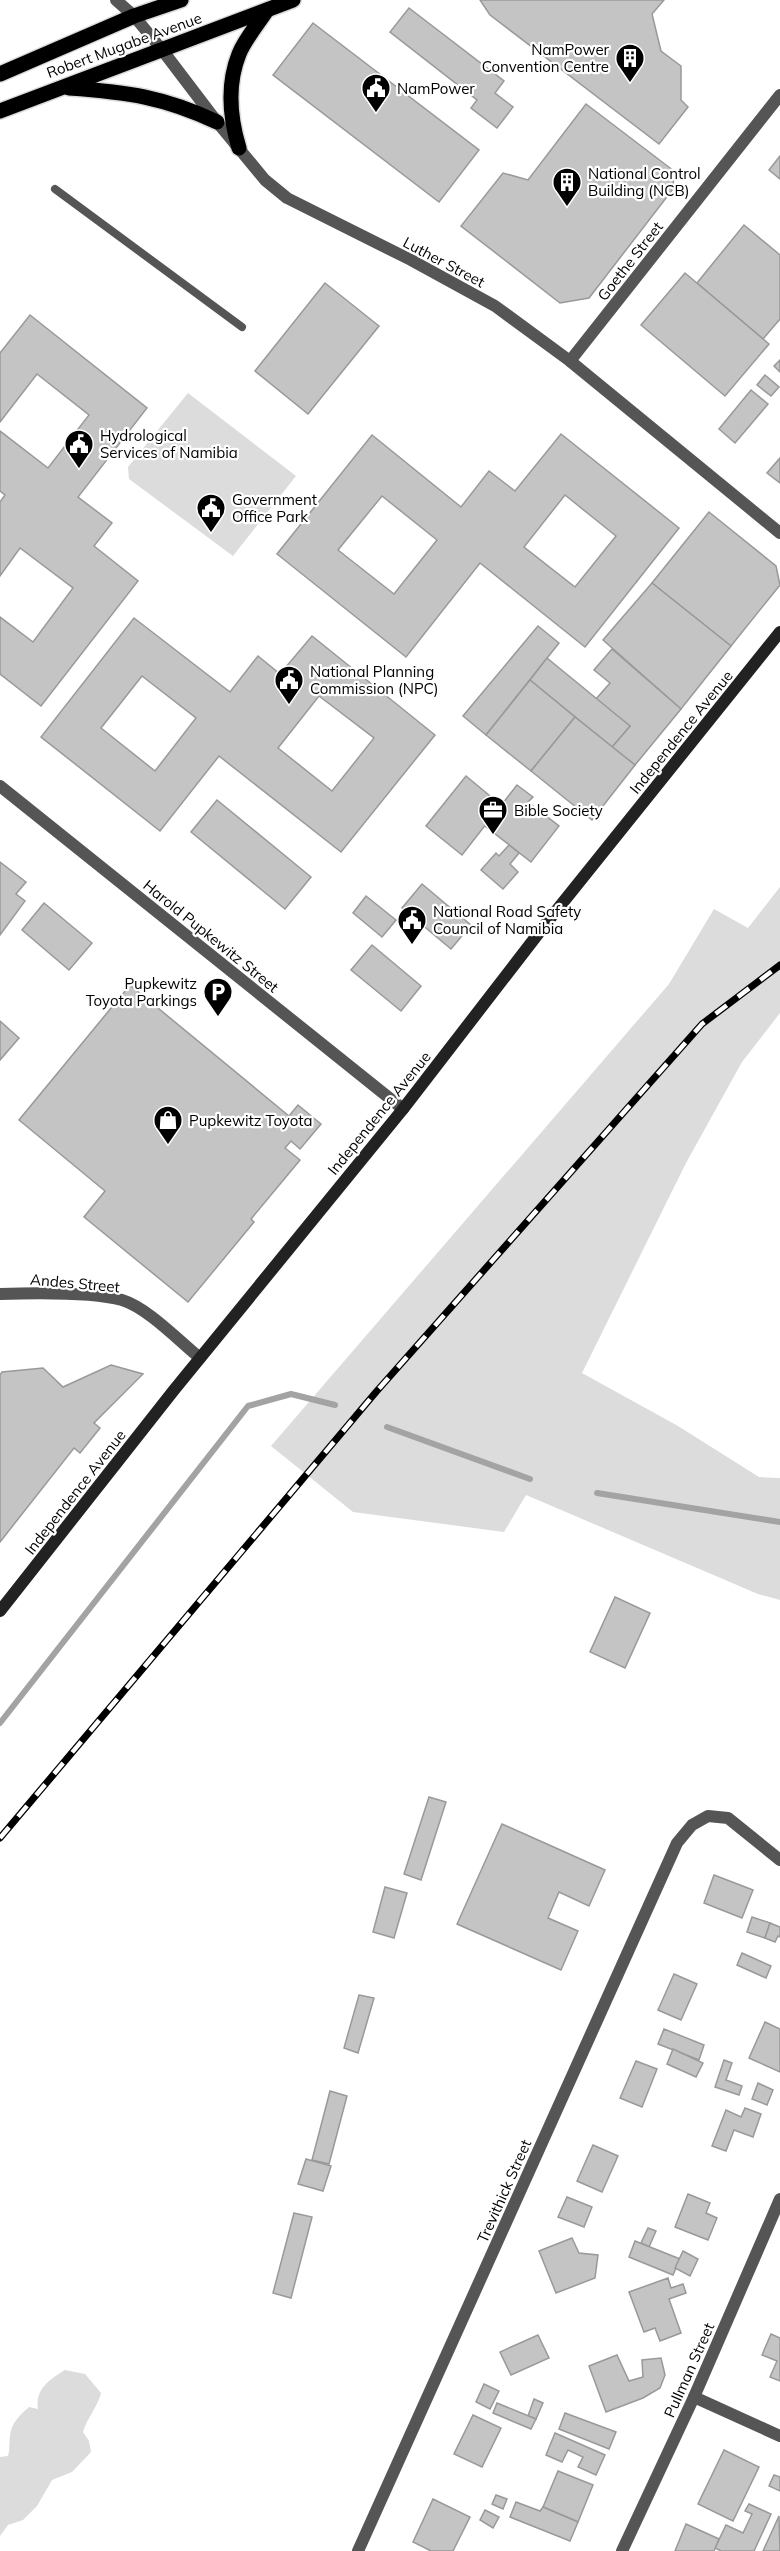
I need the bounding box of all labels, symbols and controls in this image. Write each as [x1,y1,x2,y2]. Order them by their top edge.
street label: Robert Mugabe Avenue [44,8,204,82]
place label: NamPower Convention Centre [482,40,610,76]
building icon: NamPower Convention Centre [614,42,646,84]
public building icon: NamPower [360,72,392,114]
place label: NamPower [397,79,475,98]
place label: National Control Building (NCB) [588,164,701,200]
building icon: National Control Building (NCB) [551,166,583,208]
street label: Goethe Street [593,218,667,304]
street label: Luther Street [400,233,488,291]
place label: Hydrological Services of Namibia [100,426,238,462]
public building icon: Hydrological Services of Namibia [63,428,95,470]
place label: Government Office Park [232,490,317,526]
public building icon: Government Office Park [195,492,227,534]
place label: National Planning Commission (NPC) [310,662,439,698]
public building icon: National Planning Commission (NPC) [273,664,305,706]
street label: Independence Avenue [625,666,737,798]
office icon: Bible Society [477,794,509,836]
place label: Bible Society [514,801,603,820]
street label: Harold Pupkewitz Street [139,875,283,997]
place label: National Road Safety Council of Namibia [433,902,581,938]
public building icon: National Road Safety Council of Namibia [396,904,428,946]
place label: Pupkewitz Toyota Parkings [86,974,197,1010]
parking icon: Pupkewitz Toyota Parkings [202,976,234,1018]
street label: Independence Avenue [323,1047,435,1179]
shop icon: Pupkewitz Toyota [152,1104,184,1146]
place label: Pupkewitz Toyota [189,1111,312,1130]
street label: Andes Street [29,1270,121,1296]
street label: Independence Avenue [20,1426,130,1558]
street label: Trevithick Street [473,2136,535,2246]
street label: Pullman Street [660,2320,718,2420]

